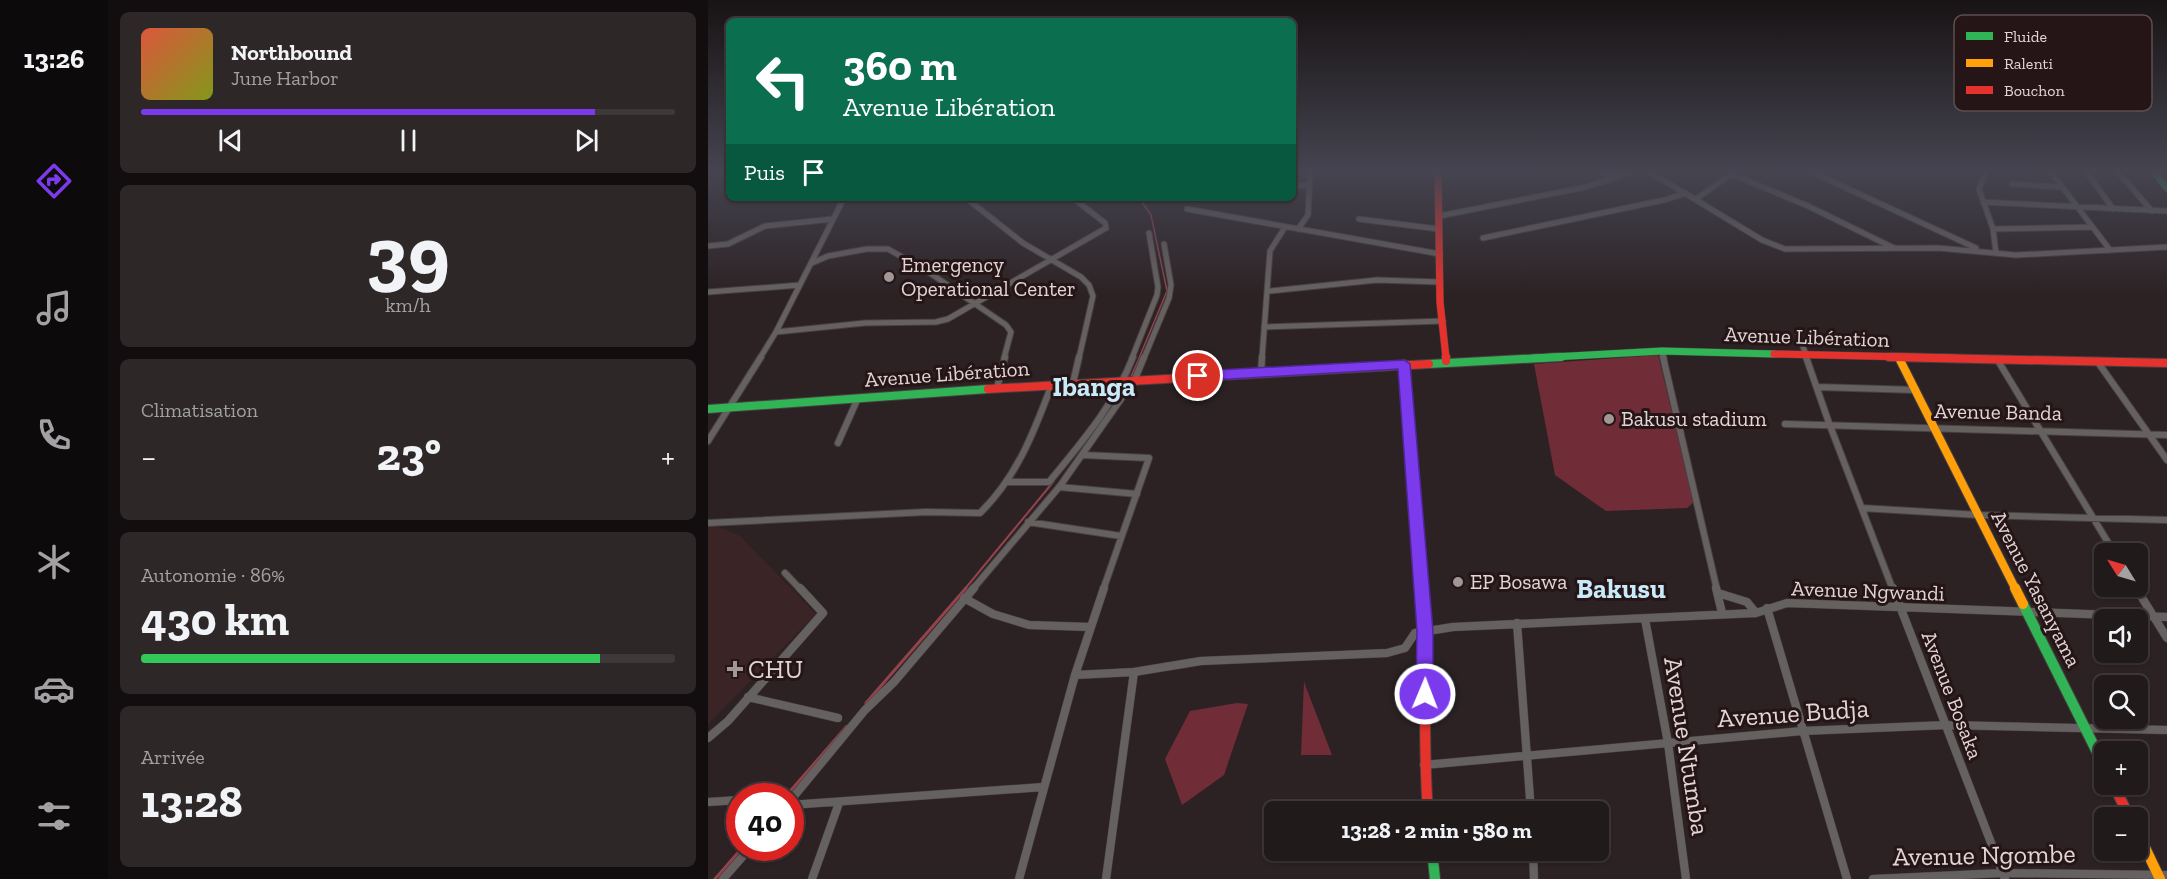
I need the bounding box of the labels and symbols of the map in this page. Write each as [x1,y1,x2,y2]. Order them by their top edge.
legend [1954,15,2152,111]
text: Fluide [2004,27,2047,46]
text: Ralenti [2004,54,2053,73]
text: Bouchon [2004,81,2065,100]
place label: Emergency Operational Center [901,252,1076,301]
marker: Emergency Operational Center [882,270,896,284]
street label: Avenue Libération [1724,321,1890,352]
pin [1172,350,1223,401]
street label: Avenue Libération [864,355,1030,392]
district label: Ibanga [1052,371,1136,403]
street label: Avenue Banda [1934,398,2062,425]
place label: Bakusu stadium [1621,406,1767,431]
marker: Bakusu stadium [1602,412,1616,426]
street label: Avenue Yasanyama [1986,506,2087,671]
north arrow [2094,543,2148,597]
place label: EP Bosawa [1470,569,1567,594]
district label: Bakusu [1576,573,1666,605]
marker: EP Bosawa [1451,575,1465,589]
street label: Avenue Ngwandi [1791,575,1945,606]
street label: Avenue Bosaka [1917,627,1988,762]
place label: CHU [748,653,803,685]
street label: Avenue Ntumba [1657,655,1717,838]
marker: CHU [726,660,744,678]
position arrow [1393,662,1457,726]
street label: Avenue Budja [1716,692,1870,734]
speed limit sign: 40 [726,783,804,861]
street label: Avenue Ngombe [1892,837,2076,873]

